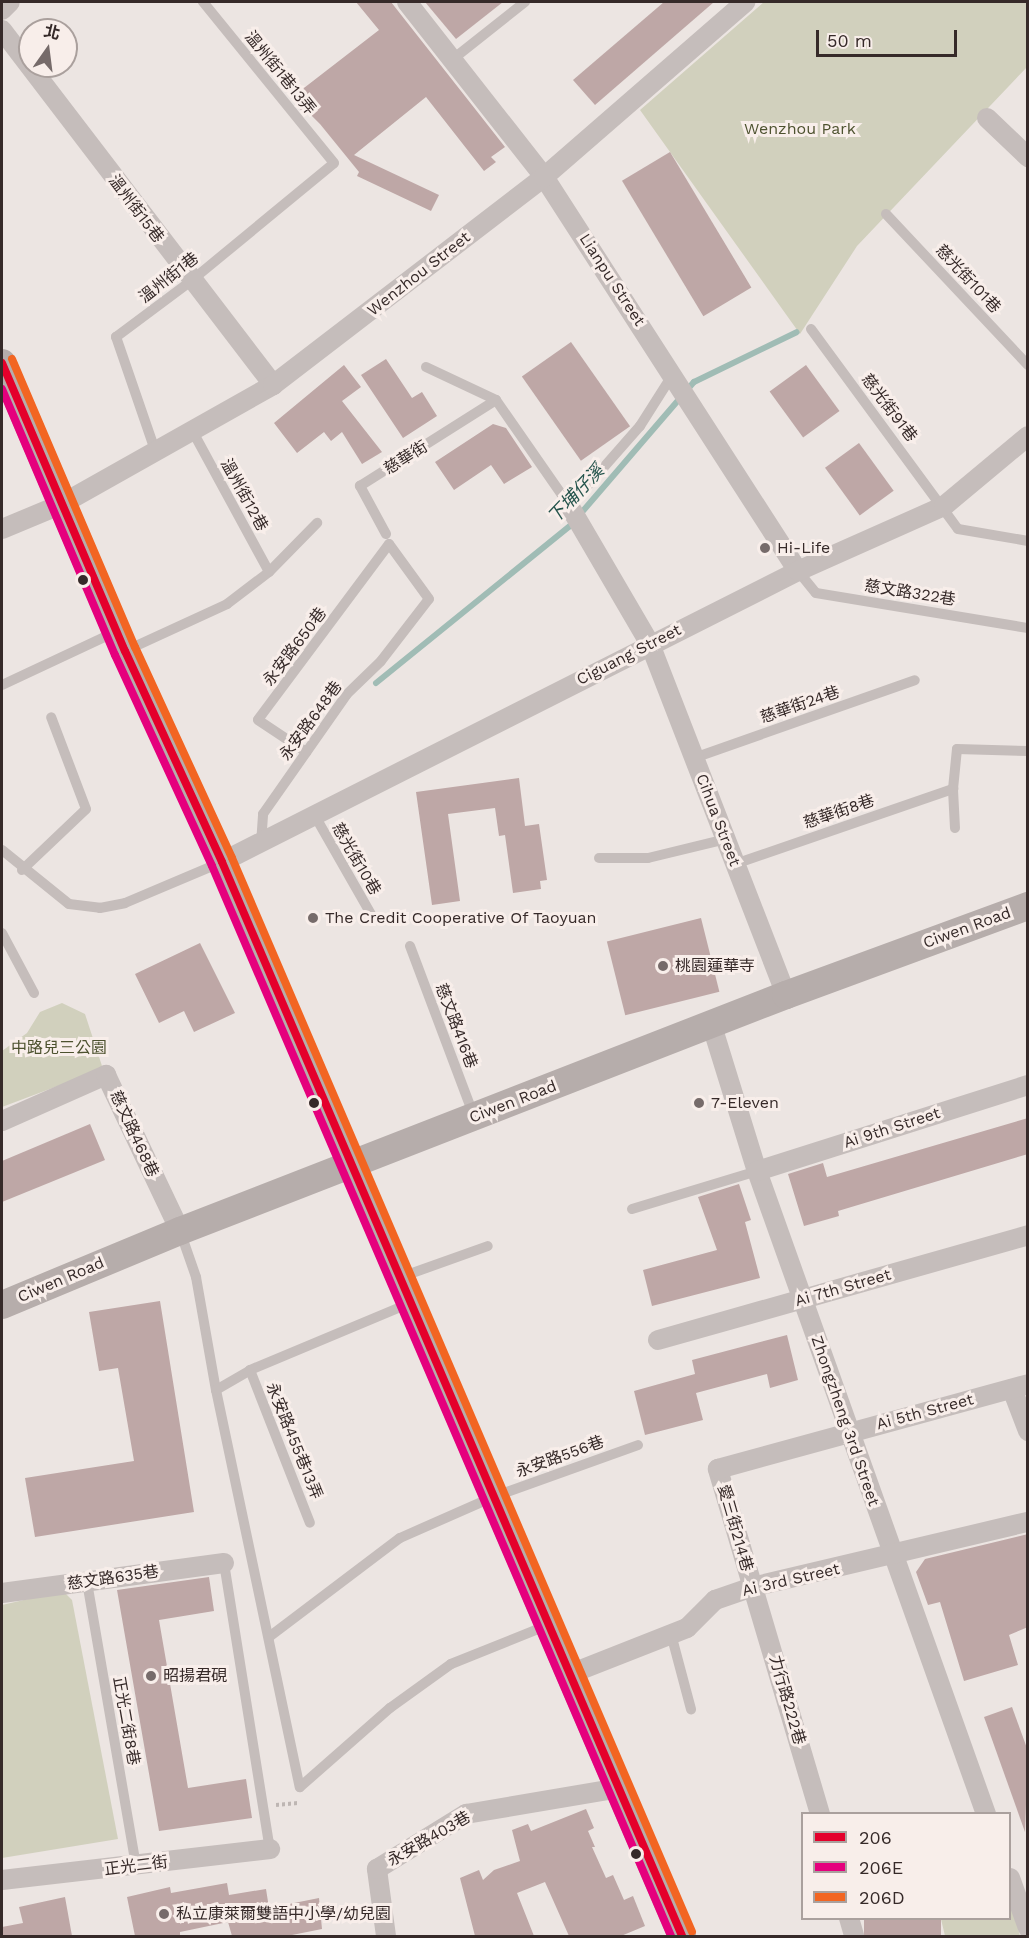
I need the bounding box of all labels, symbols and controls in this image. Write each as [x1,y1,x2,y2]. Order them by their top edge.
north arrow [18,18,78,78]
scale bar [819,18,960,56]
text: 北 [42,21,62,43]
street label: 溫州街1巷13弄 [241,27,319,119]
text: 50 m [827,30,872,51]
park label: Wenzhou Park [744,119,856,139]
street label: 溫州街15巷 [104,171,168,247]
street label: Wenzhou Street [364,228,474,320]
street label: Lianpu Street [575,230,649,330]
street label: 慈光街101巷 [932,241,1004,317]
street label: 溫州街1巷 [135,249,203,307]
street label: 慈光街91巷 [857,370,921,446]
street label: 慈華街 [381,437,431,479]
street label: 溫州街12巷 [216,456,272,534]
water label: 下埔仔溪 [544,460,608,528]
place label: Hi-Life [777,538,830,558]
marker: Hi-Life [758,541,772,555]
unlabelled marker [77,574,89,586]
street label: 慈文路322巷 [863,576,957,610]
street label: 永安路650巷 [259,604,331,690]
street label: Ciguang Street [574,620,684,690]
street label: 永安路648巷 [276,678,346,764]
street label: 慈華街24巷 [758,682,842,728]
street label: Cihua Street [692,771,744,869]
street label: 慈華街8巷 [801,791,877,833]
street label: 慈光街10巷 [328,819,384,899]
street label: Ciwen Road [920,903,1014,953]
place label: The Credit Cooperative Of Taoyuan [325,908,598,928]
marker: The Credit Cooperative Of Taoyuan [306,911,320,925]
place label: 桃園蓮華寺 [675,956,755,976]
marker: 桃園蓮華寺 [656,959,670,973]
street label: 慈文路416巷 [431,981,481,1071]
park label: 中路兒三公園 [11,1038,107,1058]
street label: Ciwen Road [467,1077,559,1127]
street label: 慈文路468巷 [106,1088,162,1180]
place label: 7-Eleven [711,1093,779,1113]
marker: 7-Eleven [692,1096,706,1110]
unlabelled marker [308,1097,320,1109]
street label: Ai 9th Street [841,1103,943,1153]
street label: Ciwen Road [15,1253,107,1307]
street label: Ai 7th Street [793,1265,893,1311]
street label: Zhongzheng 3rd Street [807,1333,883,1509]
street label: 永安路455巷13弄 [262,1380,326,1502]
street label: Ai 5th Street [874,1390,976,1434]
street label: 永安路556巷 [513,1432,607,1482]
street label: 愛三街214巷 [713,1482,757,1574]
street label: Ai 3rd Street [740,1559,842,1601]
street label: 慈文路635巷 [66,1562,160,1594]
street label: 力行路222巷 [765,1653,809,1747]
place label: 昭揚君硯 [163,1666,227,1686]
marker: 昭揚君硯 [144,1669,158,1683]
street label: 正光二街8巷 [109,1675,143,1767]
street label: 永安路403巷 [384,1808,474,1870]
legend [801,1812,1011,1920]
text: 206 [859,1827,892,1848]
unlabelled marker [630,1848,642,1860]
street label: 正光二街 [103,1853,169,1879]
text: 206E [859,1857,903,1878]
text: 206D [859,1887,905,1908]
place label: 私立康萊爾雙語中小學/幼兒園 [176,1904,391,1924]
marker: 私立康萊爾雙語中小學/幼兒園 [157,1907,171,1921]

